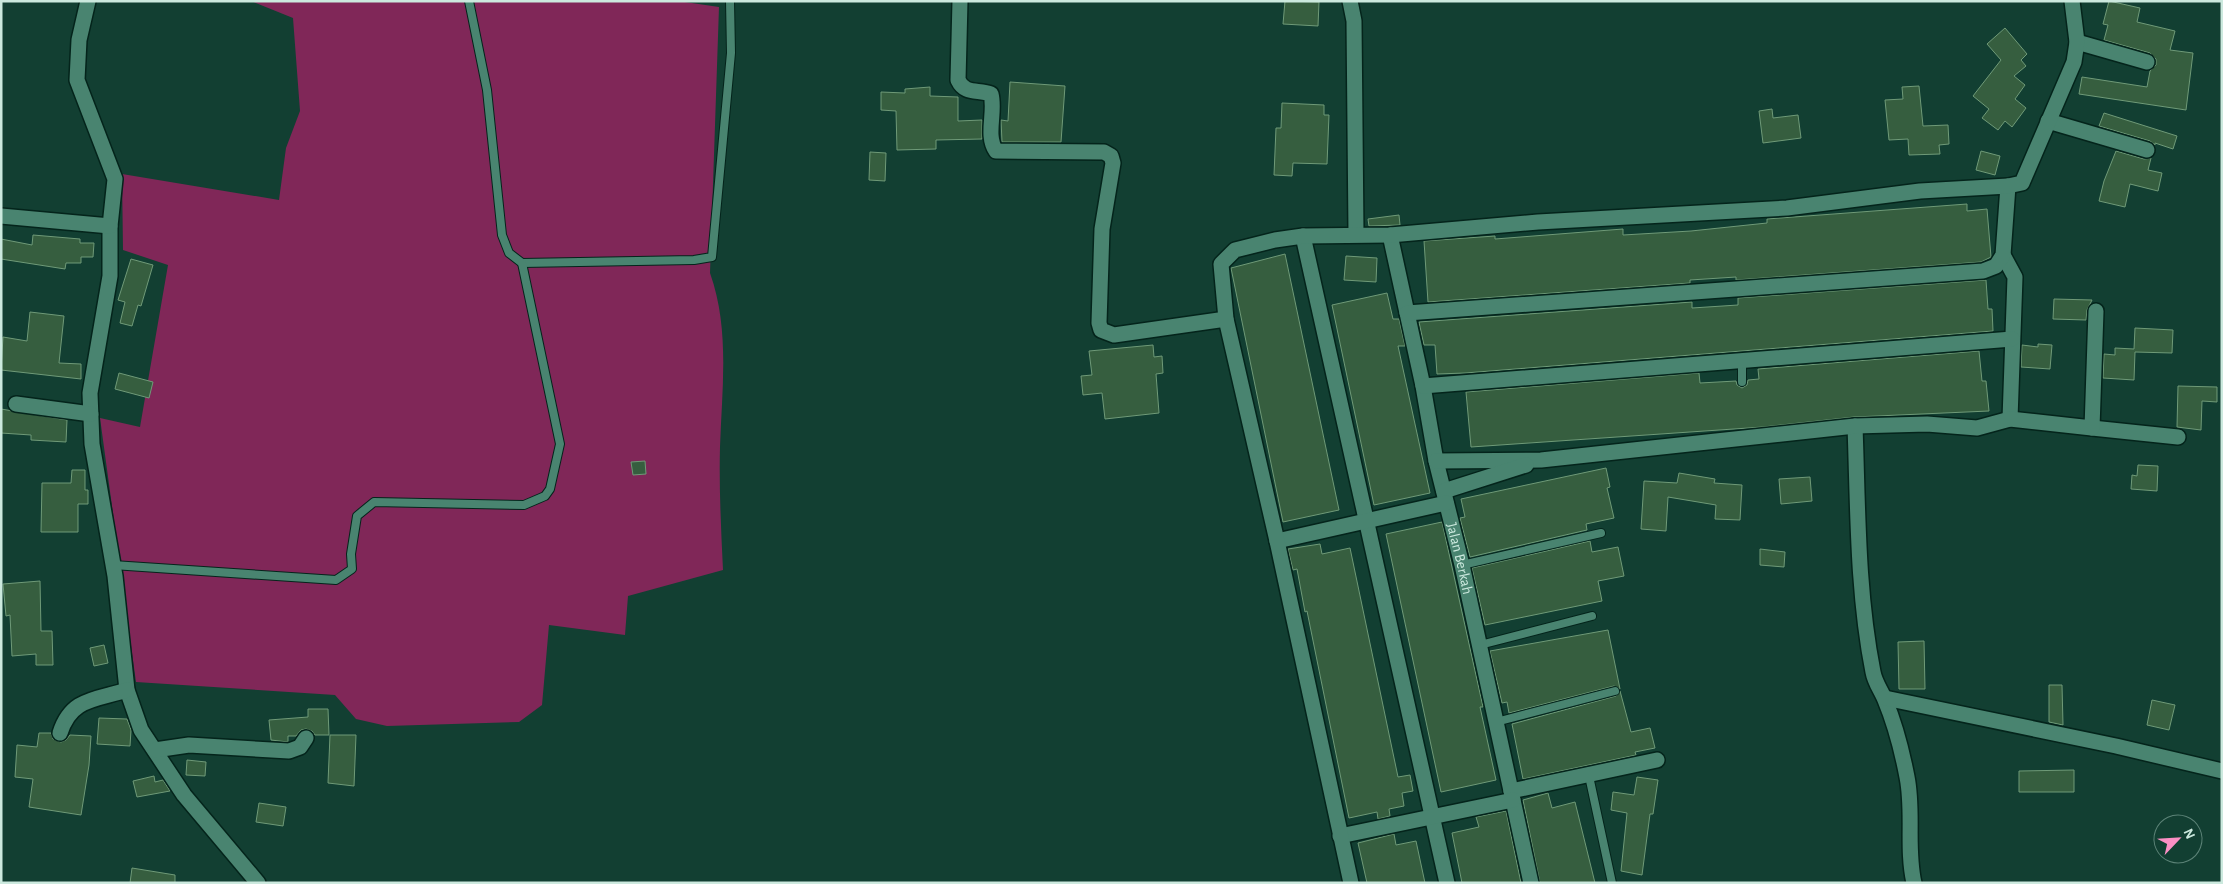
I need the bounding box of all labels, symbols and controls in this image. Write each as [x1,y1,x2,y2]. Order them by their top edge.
street label: Jalan Berkah [1444,521,1476,596]
north arrow [2153,814,2203,864]
text: N [2180,827,2197,841]

